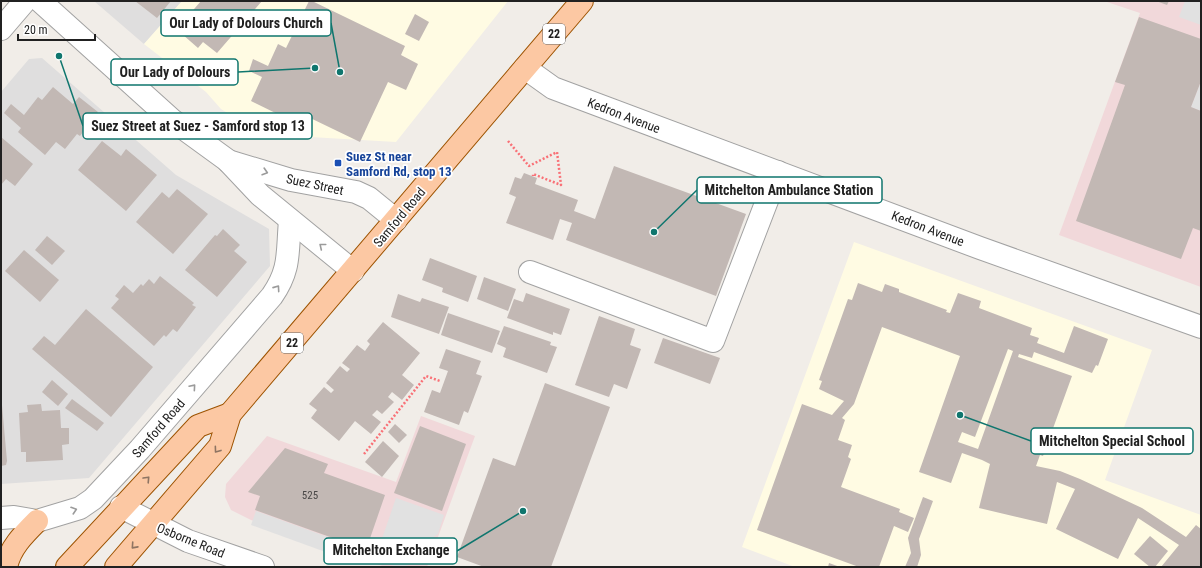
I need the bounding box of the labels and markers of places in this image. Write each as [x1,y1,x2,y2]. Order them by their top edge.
callout: Our Lady of Dolours Church [161,10,331,36]
callout: Our Lady of Dolours [111,59,238,85]
callout: Suez Street at Suez - Samford stop 13 [83,113,312,139]
place label: Suez St near Samford Rd, stop 13 [346,149,452,179]
marker: Suez St near Samford Rd, stop 13 [333,158,343,168]
callout: Mitchelton Ambulance Station [697,177,882,203]
callout: Mitchelton Special School [1031,428,1193,454]
callout: Mitchelton Exchange [324,538,457,564]

